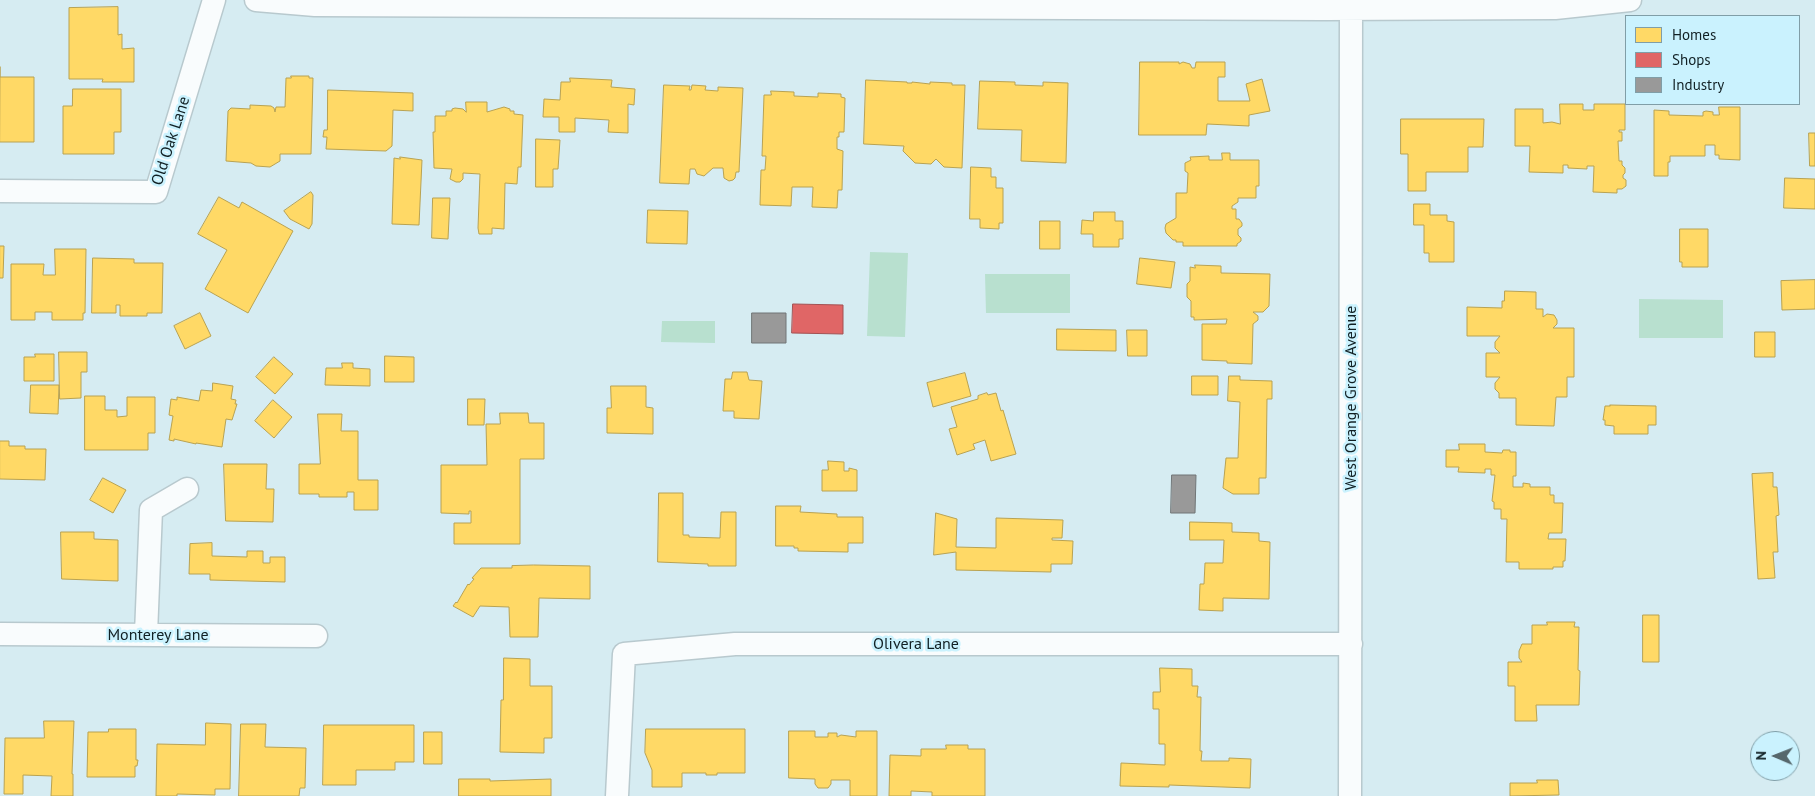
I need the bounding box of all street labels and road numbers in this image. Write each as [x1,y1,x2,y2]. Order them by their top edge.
street label: Old Oak Lane [148,94,194,188]
street label: West Orange Grove Avenue [1341,306,1361,490]
street label: Monterey Lane [107,625,209,645]
street label: Olivera Lane [873,634,959,654]

